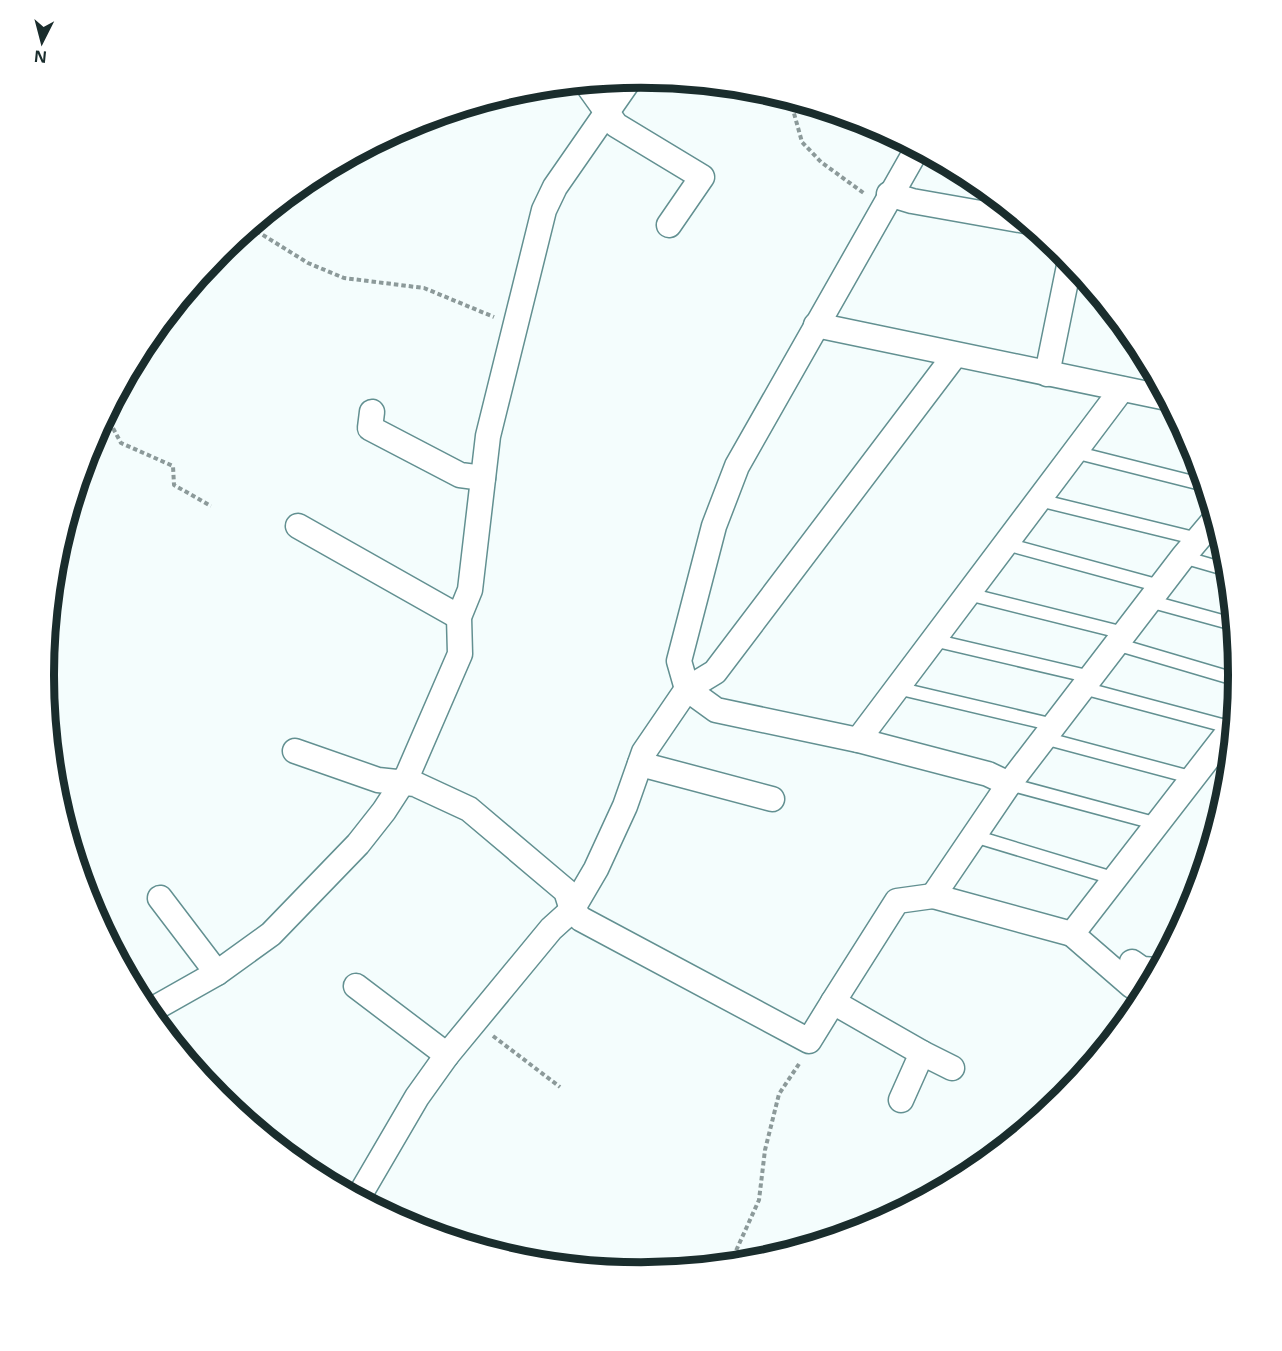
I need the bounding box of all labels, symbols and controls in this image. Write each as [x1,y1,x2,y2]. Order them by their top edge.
north arrow [12,12,72,72]
text: N [33,45,48,69]

